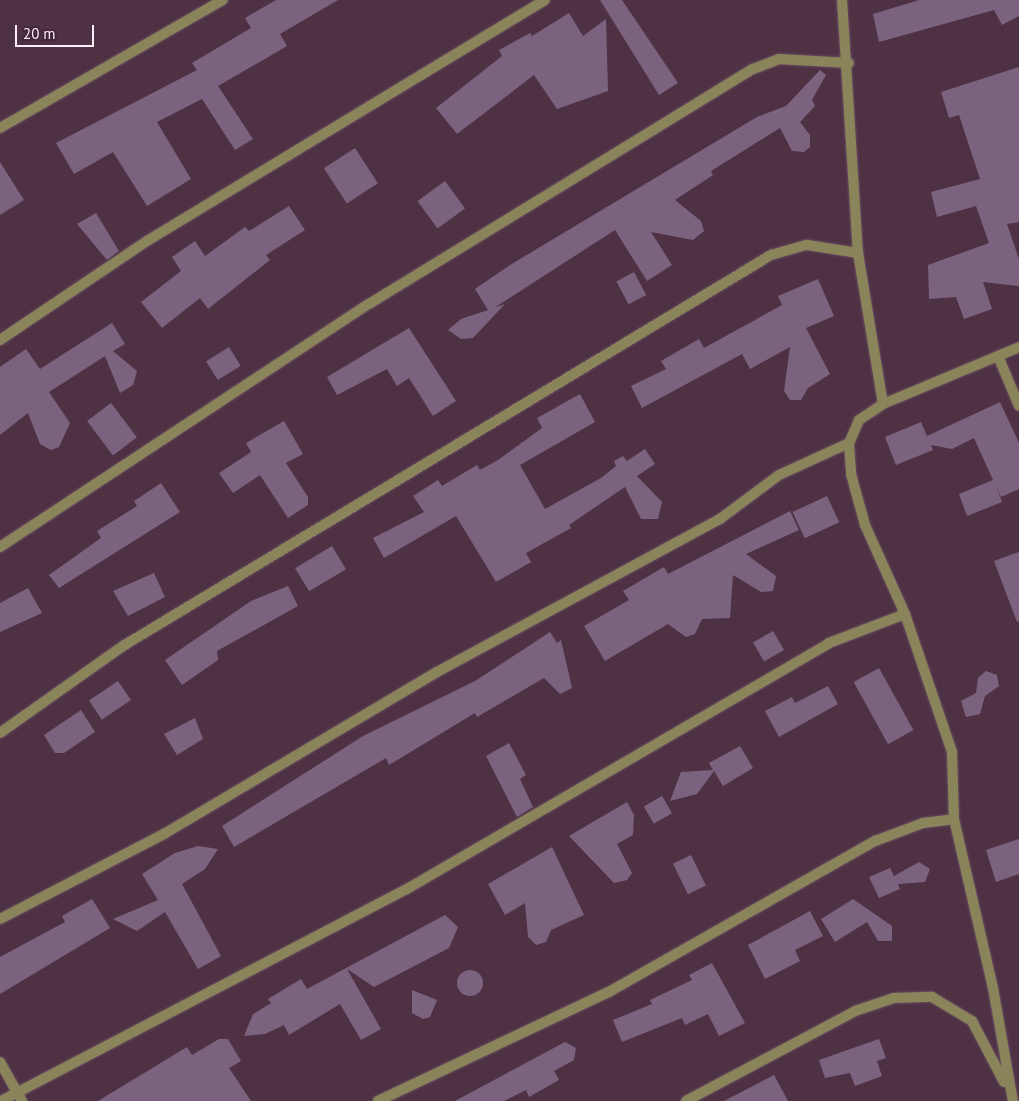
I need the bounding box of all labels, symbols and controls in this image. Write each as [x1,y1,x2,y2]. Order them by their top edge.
scale bar [18,15,96,47]
text: 20 m [23,24,56,43]

